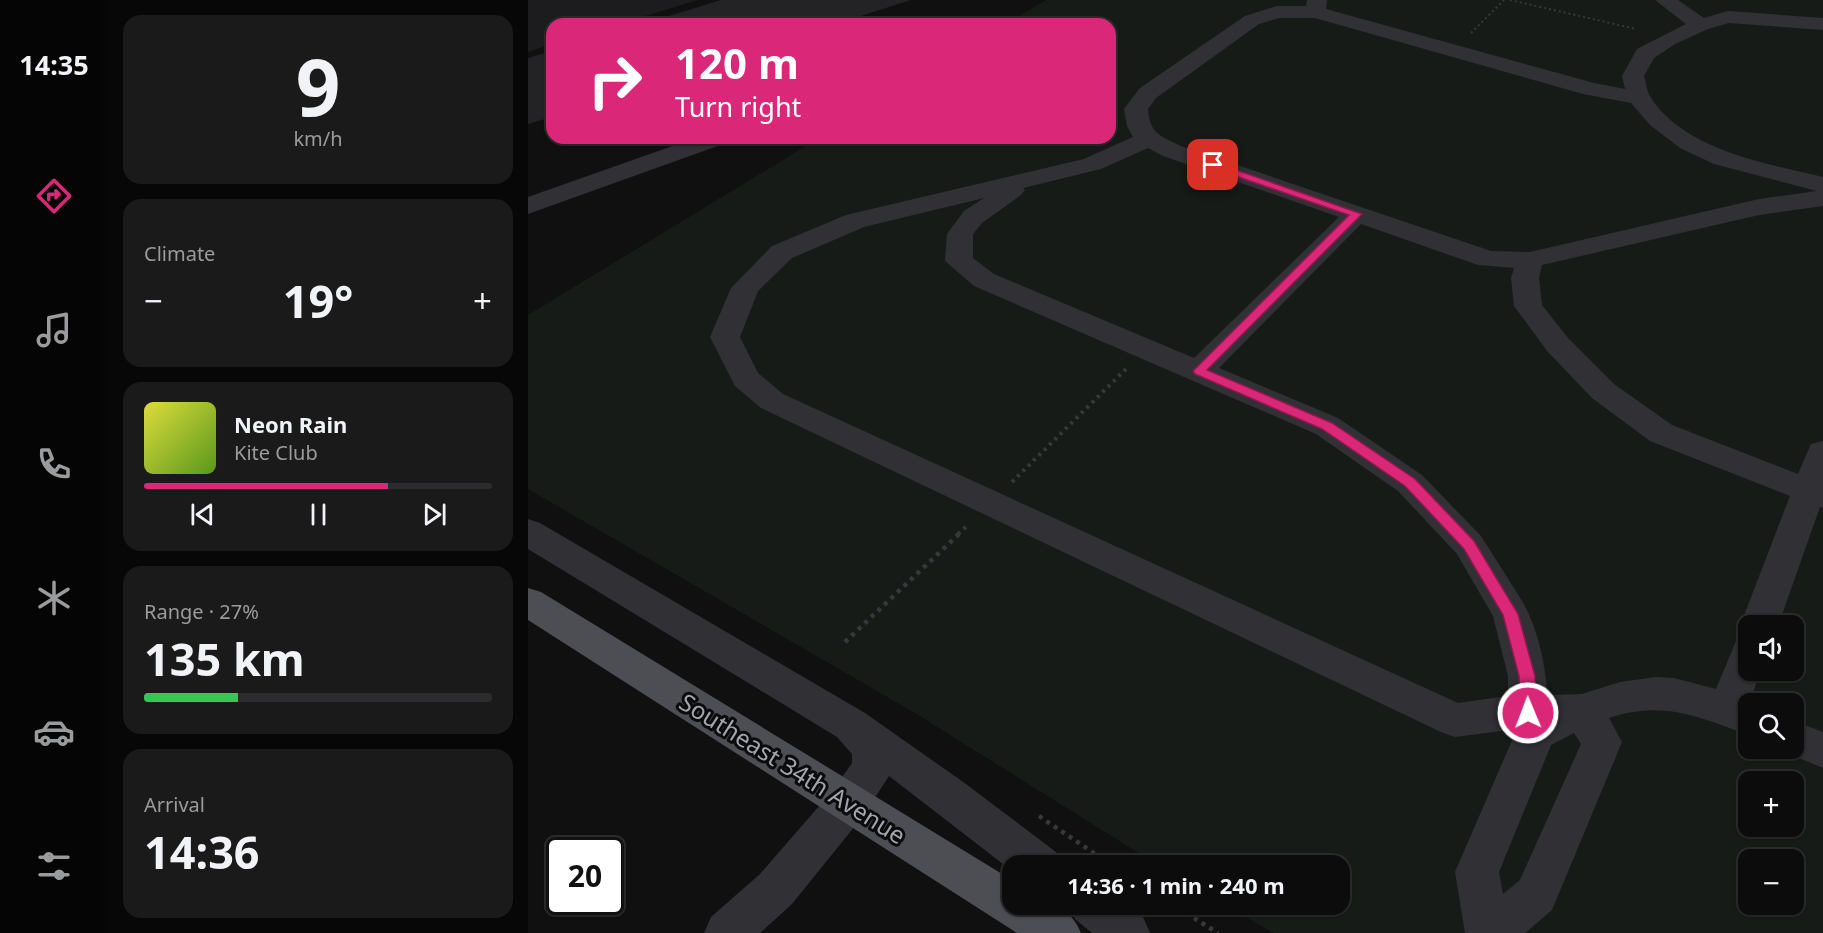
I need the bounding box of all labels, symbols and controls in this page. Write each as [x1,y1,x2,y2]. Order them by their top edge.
text: 9 [296,33,340,139]
text: 120 m [675,34,799,91]
icon: right [576,42,654,120]
text: 14:35 [19,46,89,83]
text: Turn right [675,88,801,125]
text: km/h [293,125,343,152]
pin [1187,139,1238,190]
icon: arrive [1196,148,1229,181]
icon: directions [33,175,75,217]
text: Climate [144,240,215,267]
text: 19° [283,270,353,331]
text: − [144,278,163,323]
text: + [473,278,492,323]
icon: music [33,309,75,351]
text: Neon Rain [234,409,347,439]
text: Kite Club [234,439,318,466]
icon: phone [33,443,75,485]
icon: previous [186,498,219,531]
icon: pause [302,498,335,531]
icon: next [418,498,451,531]
icon: climate [33,577,75,619]
text: Range · 27% [144,598,259,625]
map controls [1738,615,1804,915]
button: sound [1738,615,1804,681]
text: 135 km [144,628,305,689]
position arrow [1496,681,1560,745]
street label: Southeast 34th Avenue [674,685,912,851]
button: search [1738,693,1804,759]
icon: car [33,711,75,753]
button: + [1738,771,1804,837]
text: Arrival [144,791,205,818]
text: 14:36 [144,821,260,882]
speed limit sign: 20 [546,837,624,915]
icon: filters [33,845,75,887]
button: − [1738,849,1804,915]
text: 14:36 · 1 min · 240 m [1067,870,1285,900]

